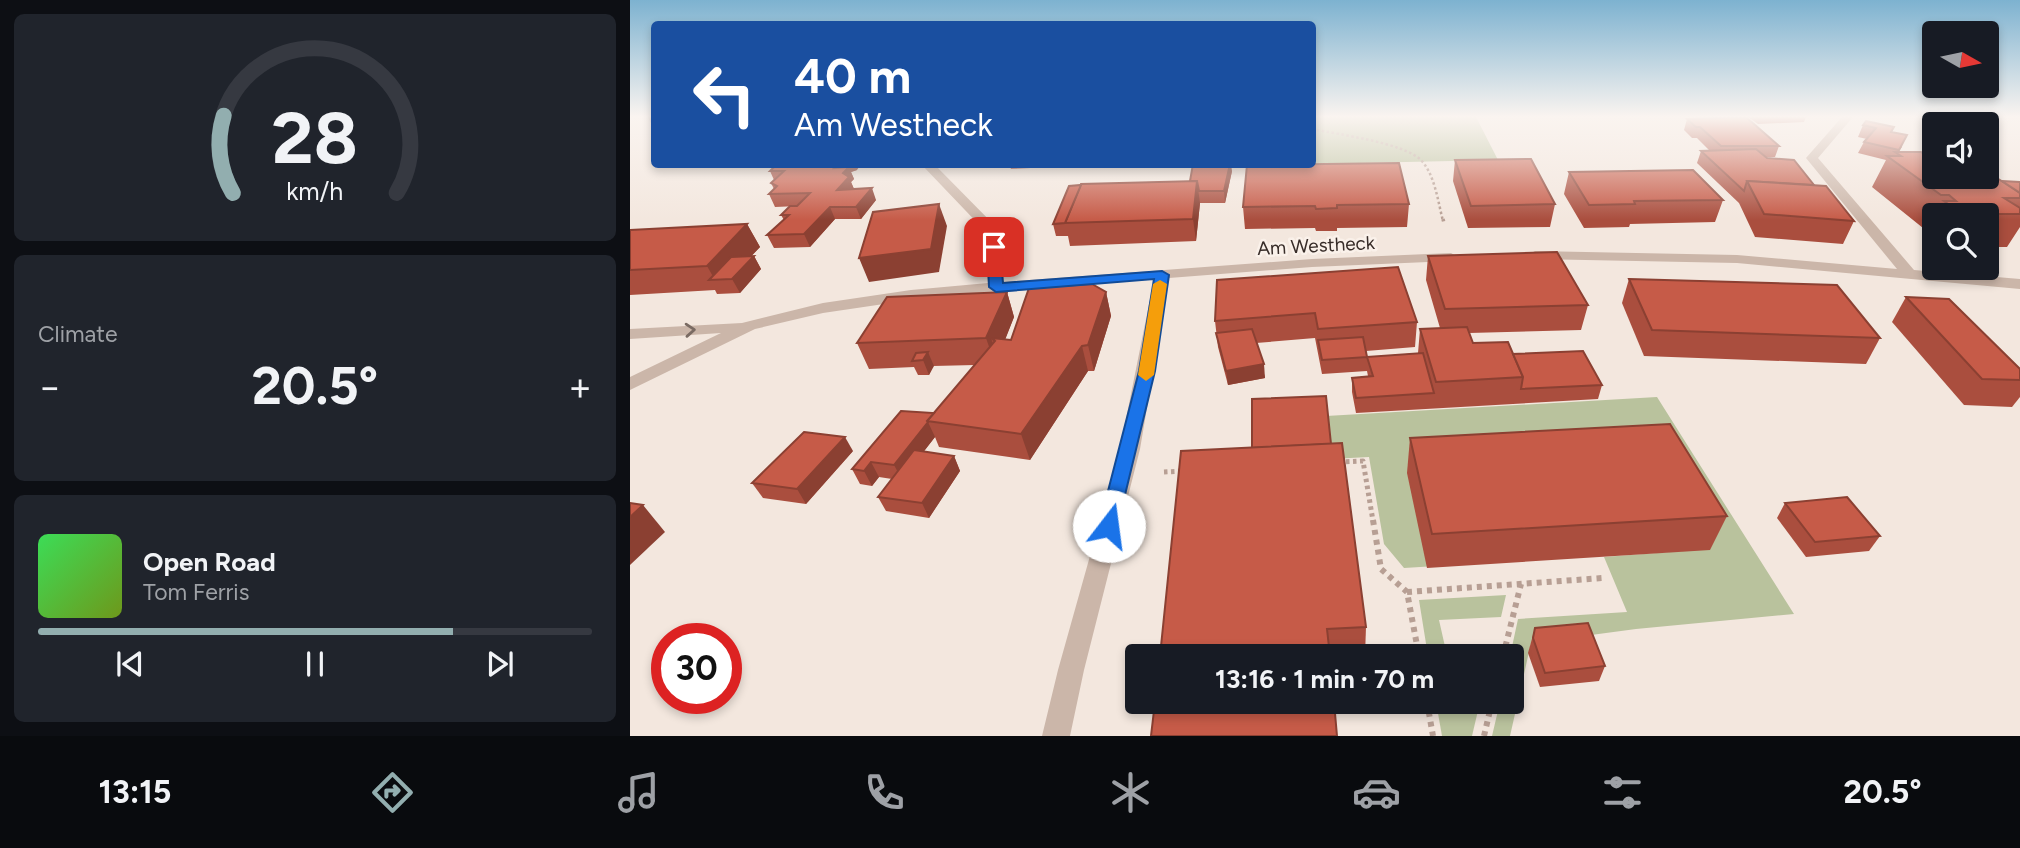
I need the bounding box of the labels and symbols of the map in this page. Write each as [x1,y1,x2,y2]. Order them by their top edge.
north arrow [1922,21,1998,98]
pin [964,217,1024,277]
street label: Am Westheck [1256,231,1376,260]
one-way arrow [684,323,695,338]
position arrow [1072,489,1146,563]
speed limit sign: 30 [651,623,742,714]

